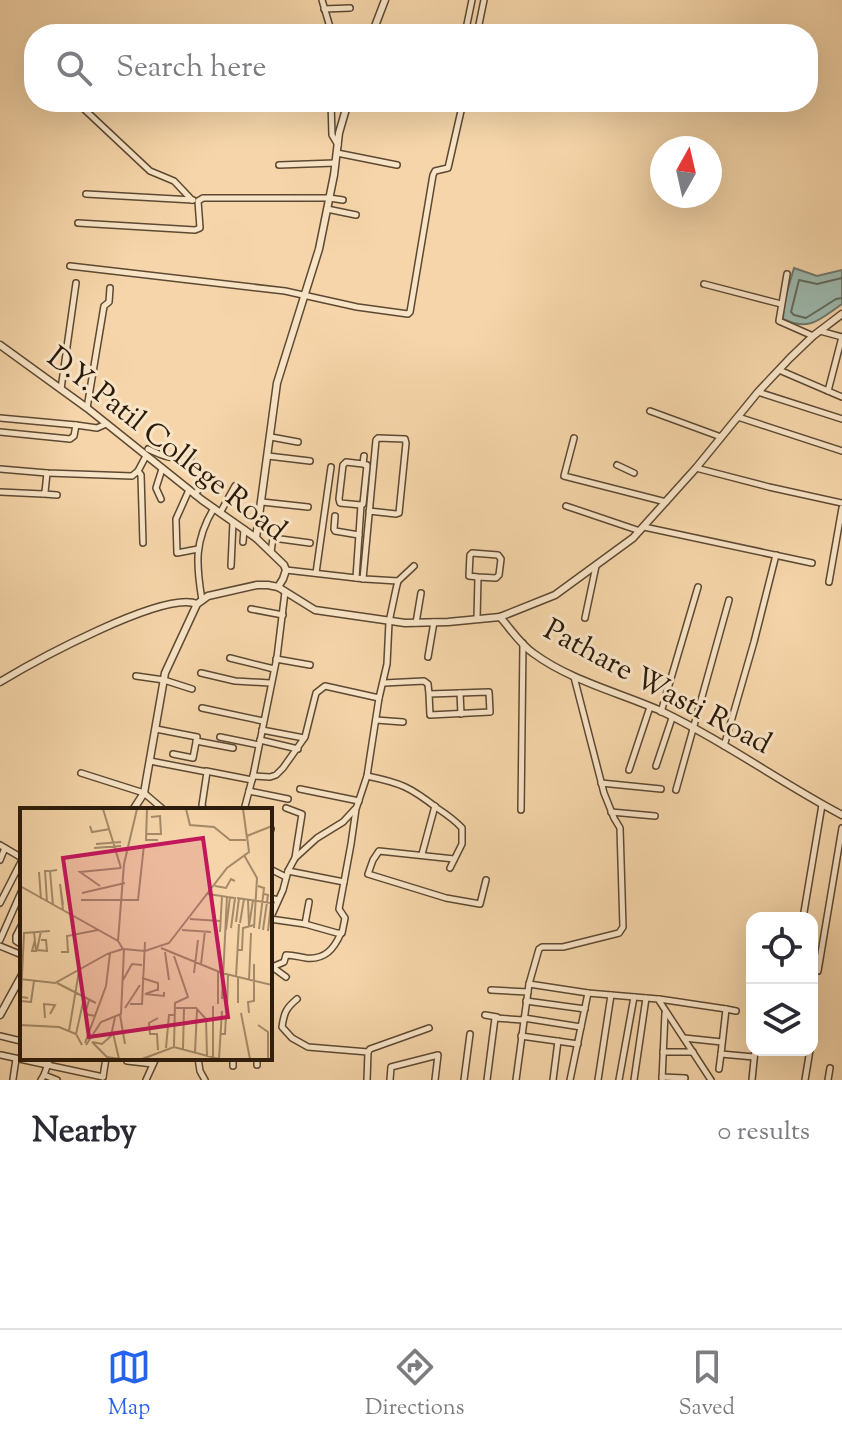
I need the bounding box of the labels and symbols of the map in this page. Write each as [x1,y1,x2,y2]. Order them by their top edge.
north arrow [650,136,722,208]
street label: D.Y. Patil College Road [37,338,295,552]
street label: Pathare Wasti Road [535,610,779,766]
inset map [20,808,272,1060]

